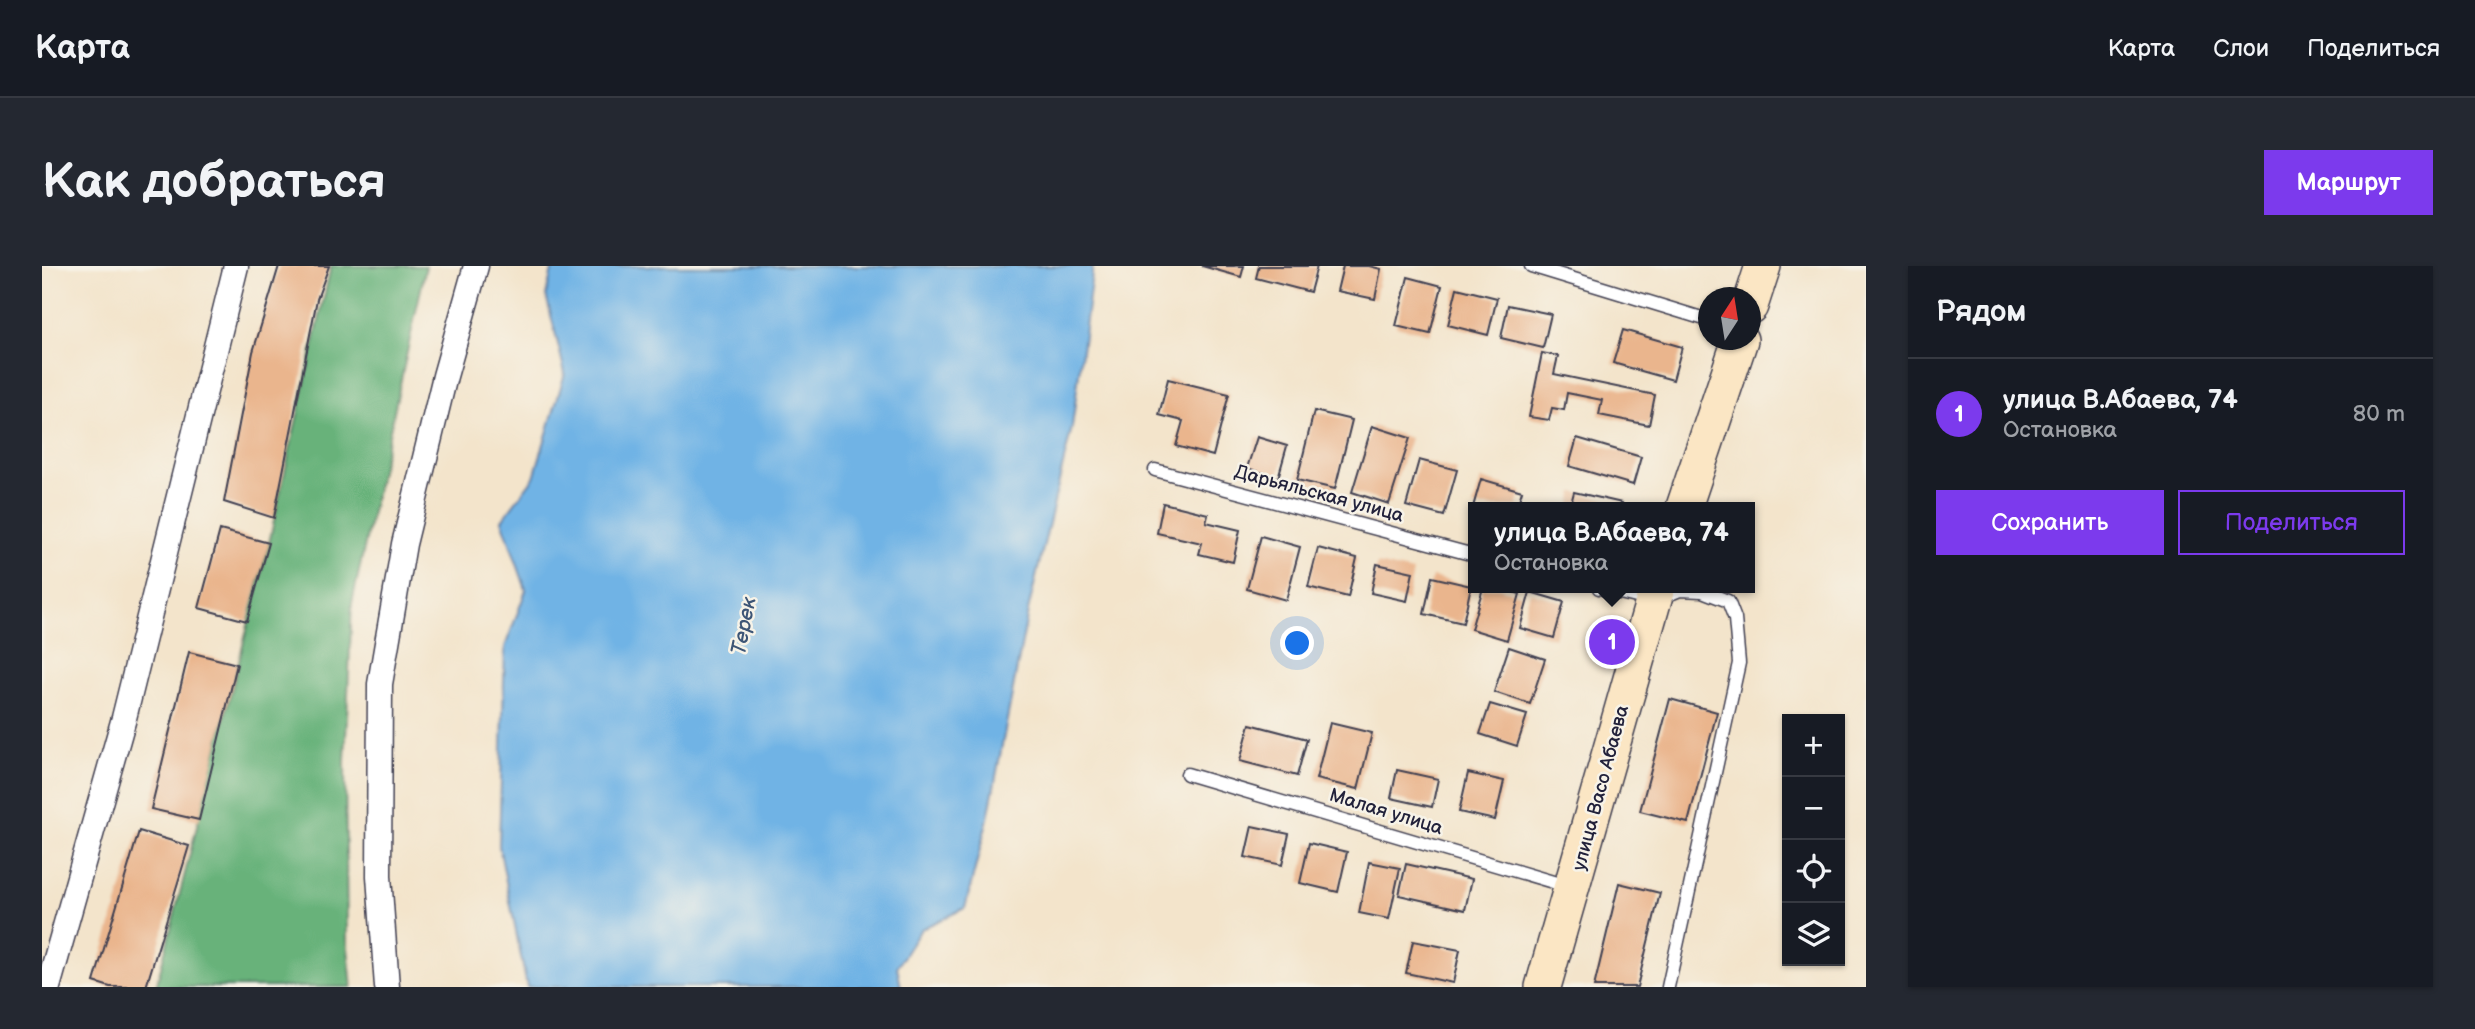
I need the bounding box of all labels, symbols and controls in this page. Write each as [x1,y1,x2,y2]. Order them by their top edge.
text: Карта [35,28,130,68]
text: Карта [2108,34,2175,63]
text: Слои [2213,34,2269,63]
text: Поделиться [2307,34,2440,63]
button: Маршрут [2264,150,2433,215]
text: Как добраться [42,153,386,212]
north arrow [1698,287,1761,350]
text: Рядом [1936,294,2026,330]
text: улица В.Абаева, 74 [2003,385,2238,416]
text: 1 [1954,400,1964,428]
text: 80 m [2353,400,2405,428]
text: Остановка [2003,416,2117,444]
street label: Дарьяльская улица [1232,460,1406,528]
button: Сохранить [1936,490,2164,555]
button: Поделиться [2178,490,2405,555]
popup [1468,502,1755,593]
text: улица В.Абаева, 74 [1494,518,1729,549]
text: Остановка [1494,549,1608,577]
water label: Терек [726,594,762,657]
pin: 1 [1589,616,1635,668]
your location [1280,626,1314,660]
street label: улица Васо Абаева [1568,703,1634,873]
map controls [1782,714,1845,966]
button: + [1782,714,1845,777]
button: − [1782,777,1845,840]
street label: Малая улица [1327,784,1445,840]
button: locate [1782,840,1845,903]
button: layers [1782,903,1845,966]

